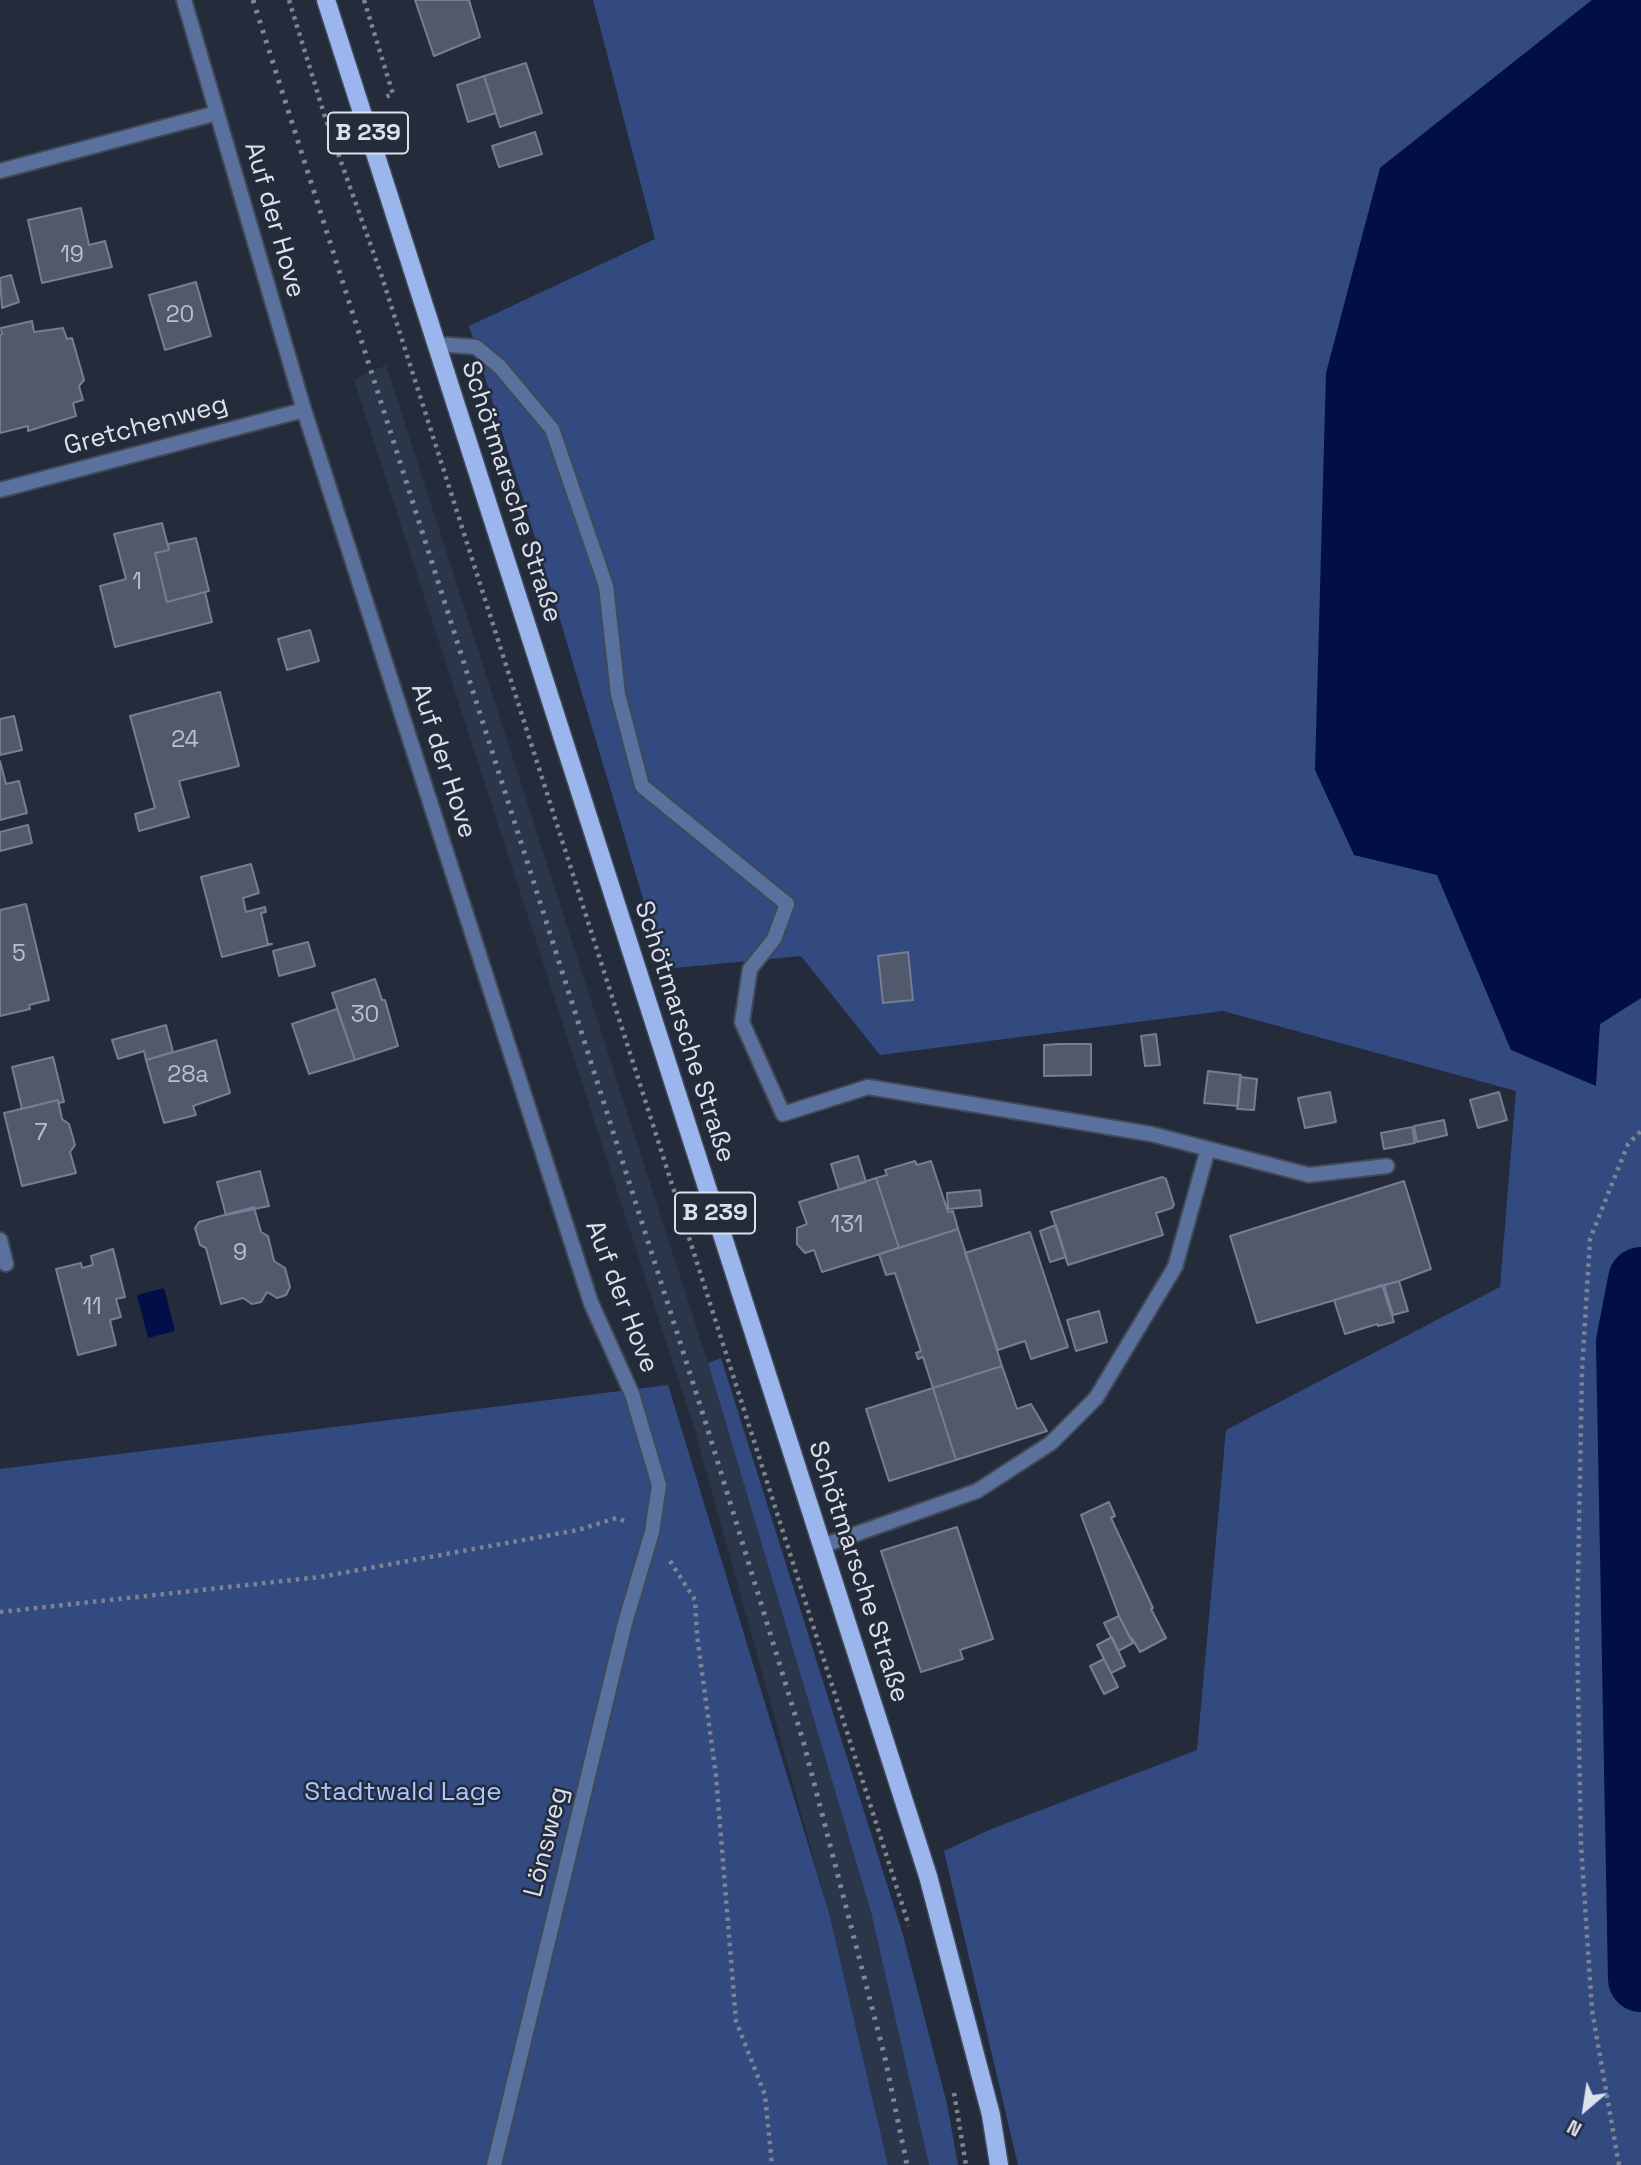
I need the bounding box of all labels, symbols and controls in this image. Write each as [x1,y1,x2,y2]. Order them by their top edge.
road number: B 239 [328,113,408,154]
street label: Auf der Hove [237,139,311,301]
house number: 19 [60,242,84,270]
house number: 20 [166,302,194,330]
street label: Schötmarsche Straße [454,357,568,627]
street label: Gretchenweg [61,389,231,463]
house number: 1 [132,569,142,597]
street label: Auf der Hove [403,680,483,842]
house number: 24 [171,727,199,755]
street label: Schötmarsche Straße [627,897,741,1167]
house number: 5 [12,941,26,969]
house number: 30 [351,1002,379,1030]
house number: 28a [167,1062,209,1090]
house number: 7 [35,1120,47,1148]
road number: B 239 [675,1192,755,1233]
house number: 131 [831,1212,863,1240]
street label: Auf der Hove [578,1216,664,1378]
house number: 9 [233,1240,247,1268]
house number: 11 [82,1294,102,1322]
street label: Schötmarsche Straße [801,1437,915,1707]
park label: Stadtwald Lage [304,1777,502,1809]
street label: Lönsweg [518,1784,576,1900]
north arrow [1550,2074,1620,2144]
text: N [1563,2114,1586,2142]

